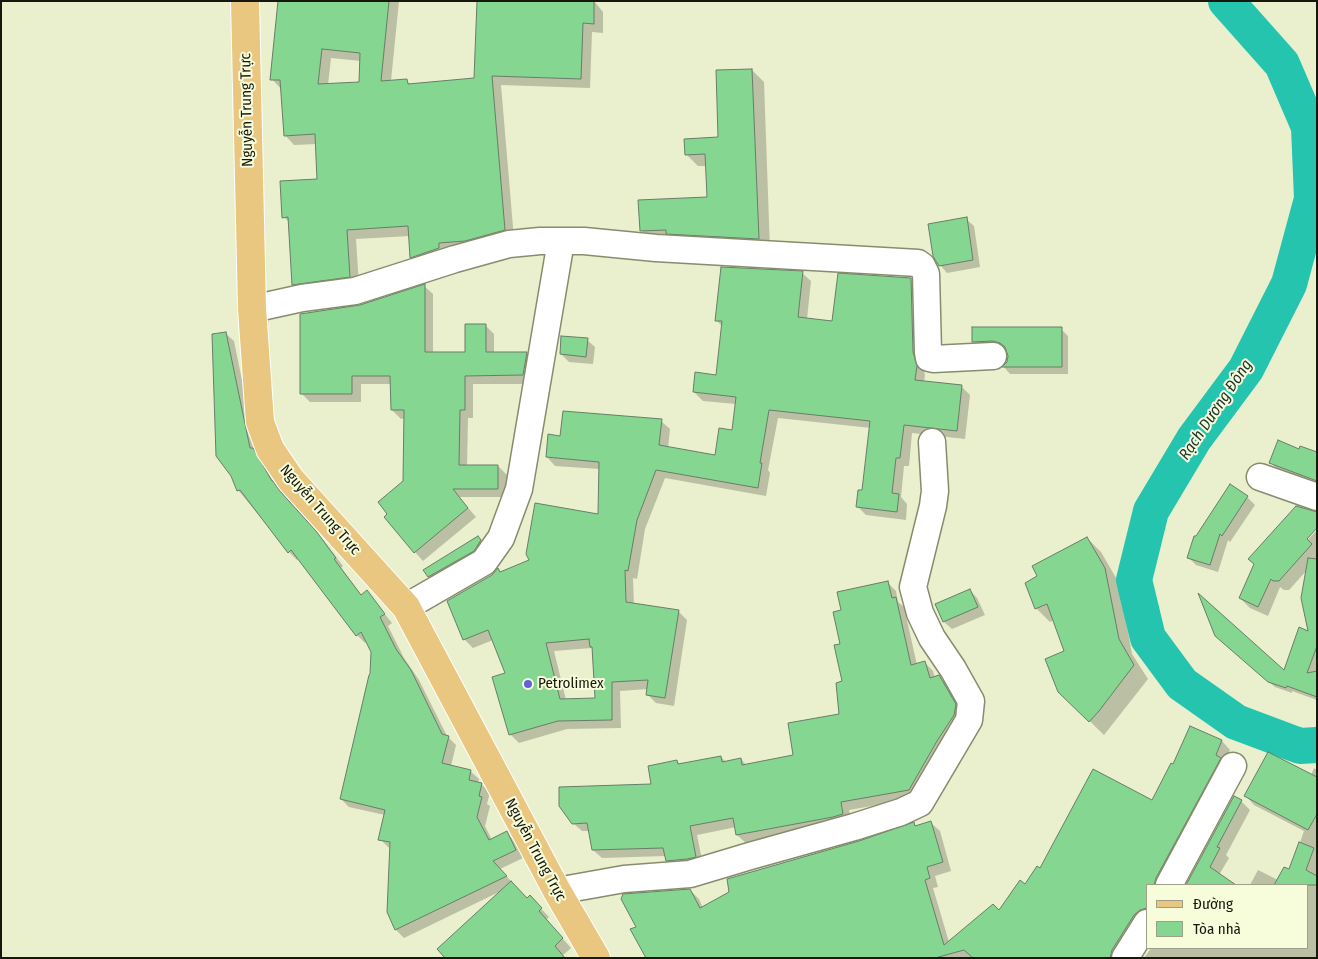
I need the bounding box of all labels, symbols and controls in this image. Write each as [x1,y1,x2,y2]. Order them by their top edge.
street label: Nguyễn Trung Trực [237,53,257,167]
water label: Rạch Dương Đông [1175,356,1257,464]
street label: Nguyễn Trung Trực [276,461,364,559]
place label: Petrolimex [538,675,604,693]
marker: Petrolimex [522,678,534,690]
street label: Nguyễn Trung Trực [500,796,570,904]
legend [1146,884,1308,949]
text: Đường [1193,895,1233,913]
text: Tòa nhà [1193,920,1241,938]

